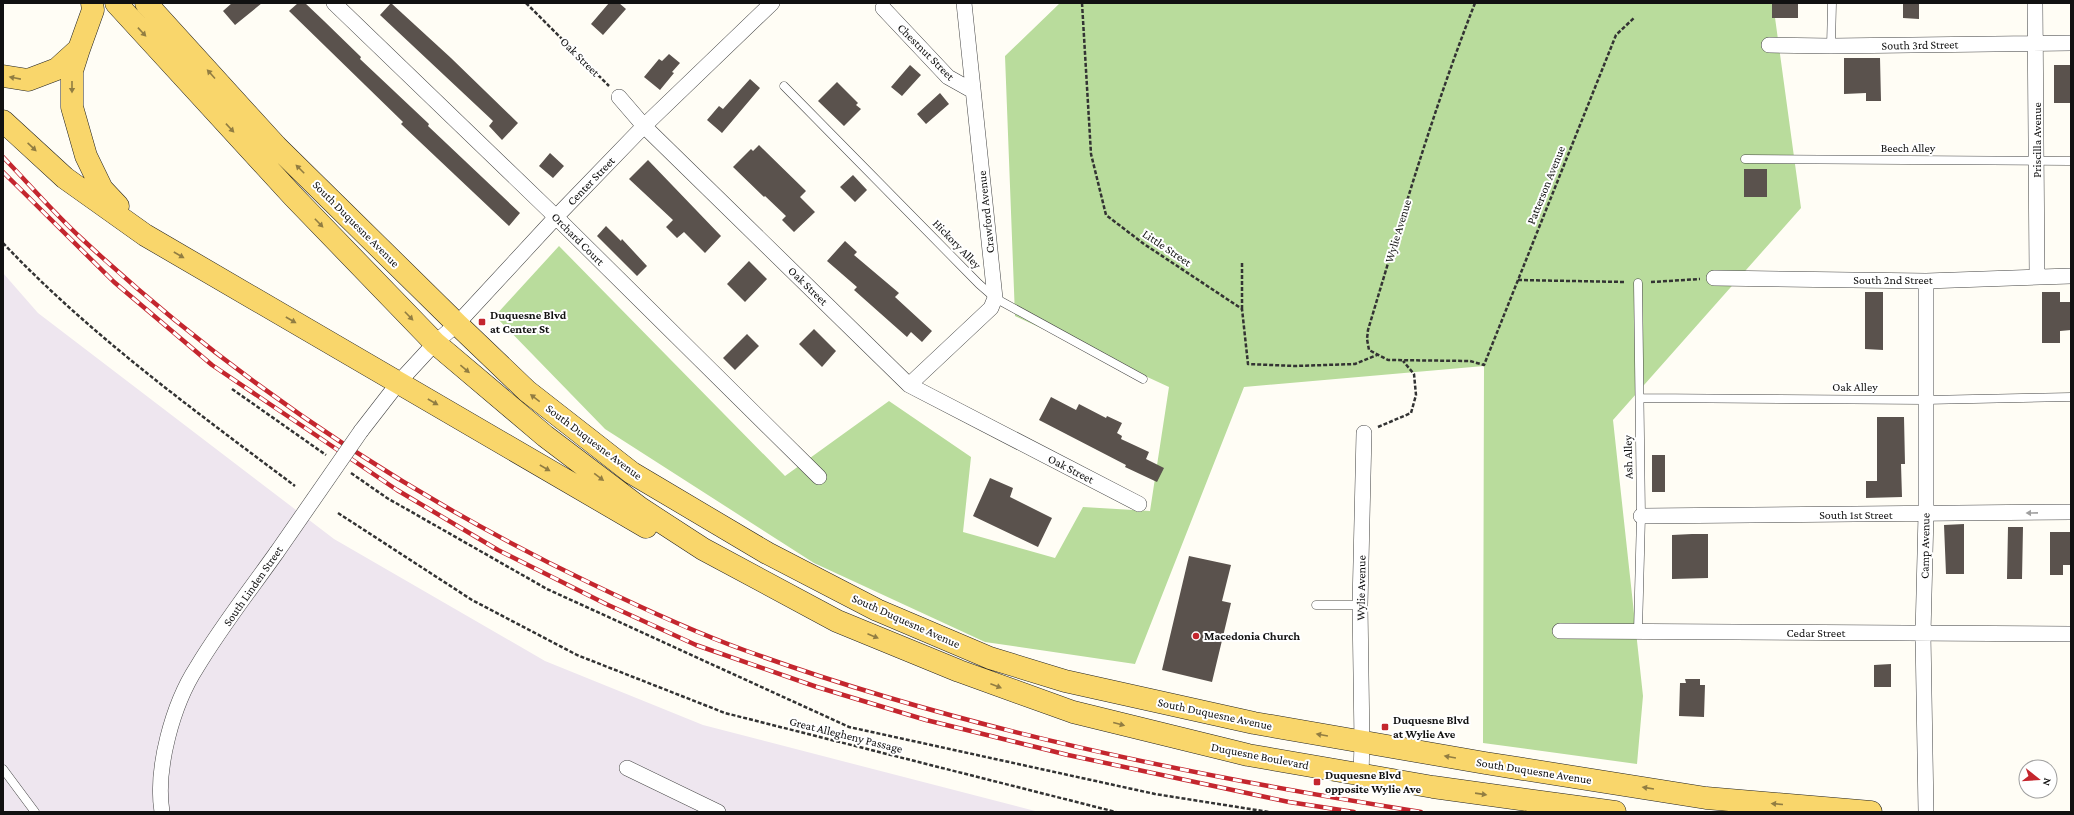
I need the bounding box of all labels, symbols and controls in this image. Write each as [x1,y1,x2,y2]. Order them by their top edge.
street label: Chestnut Street [895,21,958,84]
one-way arrow [137,27,147,37]
street label: Oak Street [557,34,603,80]
street label: South 3rd Street [1881,37,1960,53]
one-way arrow [206,69,216,79]
one-way arrow [9,75,21,81]
one-way arrow [69,81,75,94]
street label: Priscilla Avenue [2030,102,2044,178]
one-way arrow [225,123,234,132]
street label: Beech Alley [1881,141,1936,155]
one-way arrow [27,142,37,152]
street label: Patterson Avenue [1524,144,1568,226]
street label: Center Street [564,153,618,208]
one-way arrow [295,164,305,174]
street label: Crawford Avenue [975,170,997,254]
street label: South Duquesne Avenue [310,178,402,270]
street label: Wylie Avenue [1382,198,1414,264]
street label: Orchard Court [549,210,608,269]
street label: Hickory Alley [930,216,984,272]
one-way arrow [314,218,324,228]
street label: Little Street [1140,227,1195,270]
one-way arrow [173,251,185,258]
street label: Oak Street [785,264,831,309]
street label: South 2nd Street [1853,273,1934,287]
place label: Duquesne Blvd at Center St [490,308,567,336]
one-way arrow [404,311,414,321]
one-way arrow [285,316,297,323]
marker: Duquesne Blvd at Center St [477,317,487,327]
one-way arrow [460,364,470,373]
street label: Oak Alley [1832,380,1878,394]
one-way arrow [530,393,541,402]
one-way arrow [427,399,439,406]
street label: South Duquesne Avenue [543,401,645,483]
street label: Ash Alley [1621,434,1635,479]
street label: Oak Street [1046,451,1097,487]
one-way arrow [539,465,551,472]
one-way arrow [593,472,604,481]
street label: South 1st Street [1819,508,1894,522]
one-way arrow [2026,509,2038,516]
street label: Camp Avenue [1917,513,1933,579]
street label: South Linden Street [220,542,286,629]
street label: Wylie Avenue [1353,555,1369,621]
street label: South Duquesne Avenue [850,591,962,651]
street label: Cedar Street [1787,626,1846,640]
place label: Macedonia Church [1204,629,1300,643]
marker: Macedonia Church [1191,631,1201,641]
one-way arrow [868,633,880,639]
one-way arrow [990,683,1002,689]
street label: South Duquesne Avenue [1156,695,1274,733]
place label: Duquesne Blvd at Wylie Ave [1393,713,1470,741]
street label: Great Allegheny Passage [788,714,904,756]
one-way arrow [1113,722,1126,728]
marker: Duquesne Blvd at Wylie Ave [1380,722,1390,732]
one-way arrow [1316,732,1328,738]
street label: Duquesne Boulevard [1210,740,1311,772]
one-way arrow [1444,754,1456,760]
street label: South Duquesne Avenue [1475,755,1593,787]
north arrow [2018,759,2058,799]
place label: Duquesne Blvd opposite Wylie Ave [1325,768,1422,796]
marker: Duquesne Blvd opposite Wylie Ave [1312,777,1322,787]
text: N [2041,777,2054,788]
one-way arrow [1642,785,1654,791]
one-way arrow [1475,791,1487,797]
one-way arrow [1771,800,1783,807]

